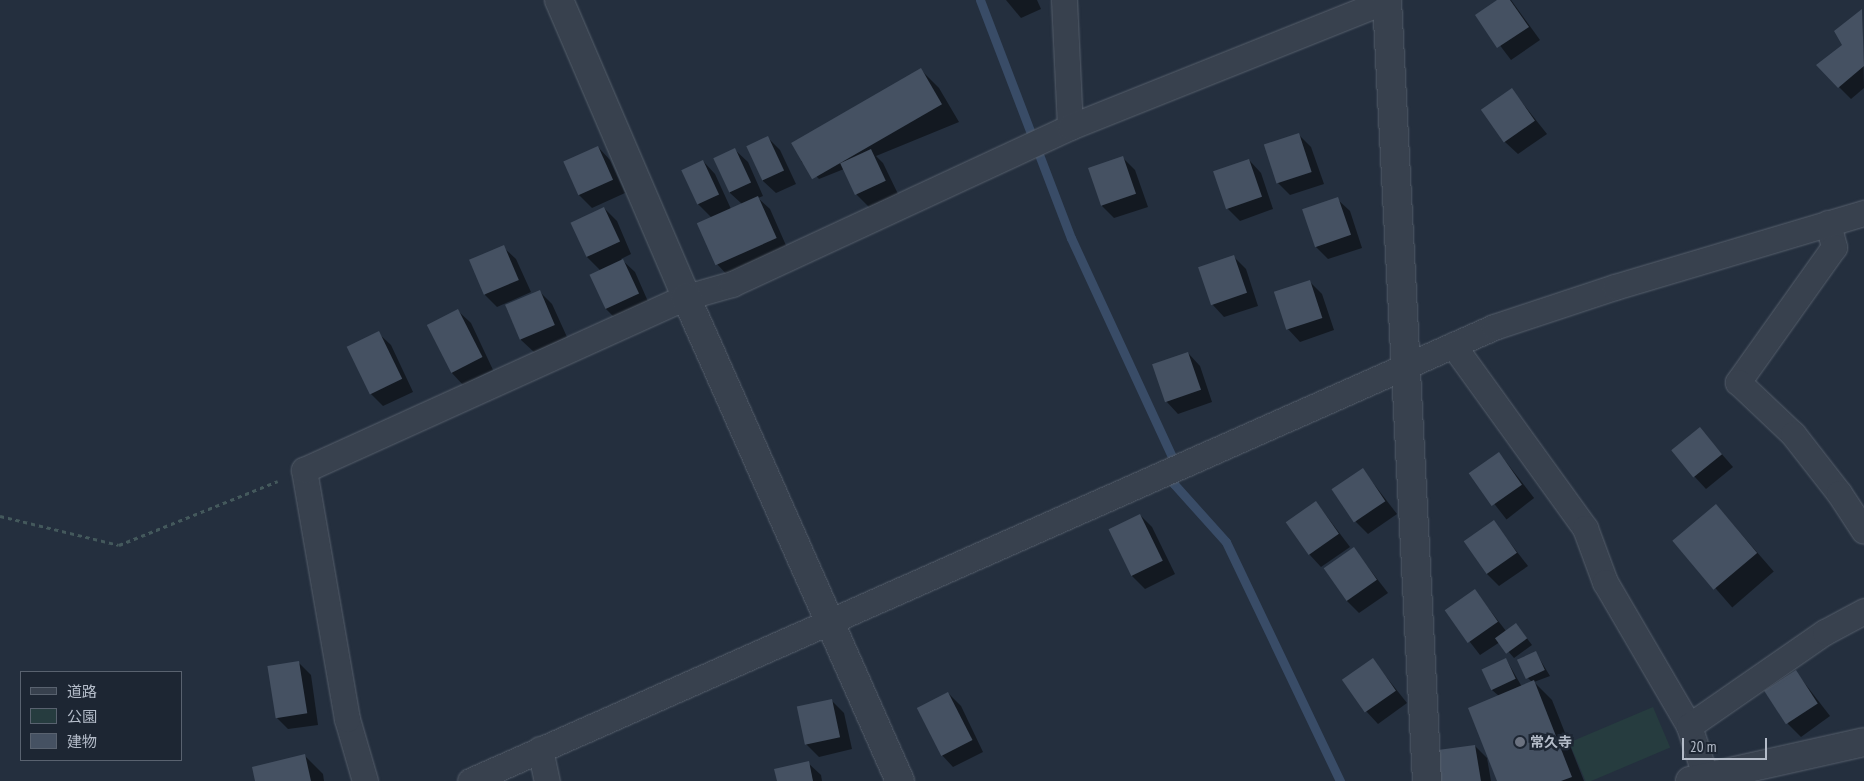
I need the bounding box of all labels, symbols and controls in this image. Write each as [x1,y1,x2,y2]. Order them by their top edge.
legend [20,671,182,761]
text: 道路 [67,682,97,701]
text: 公園 [67,707,97,726]
scale bar [1684,728,1769,760]
text: 建物 [67,732,97,751]
place label: 常久寺 [1530,734,1572,750]
marker: 常久寺 [1514,736,1526,748]
text: 20 m [1690,737,1716,756]

